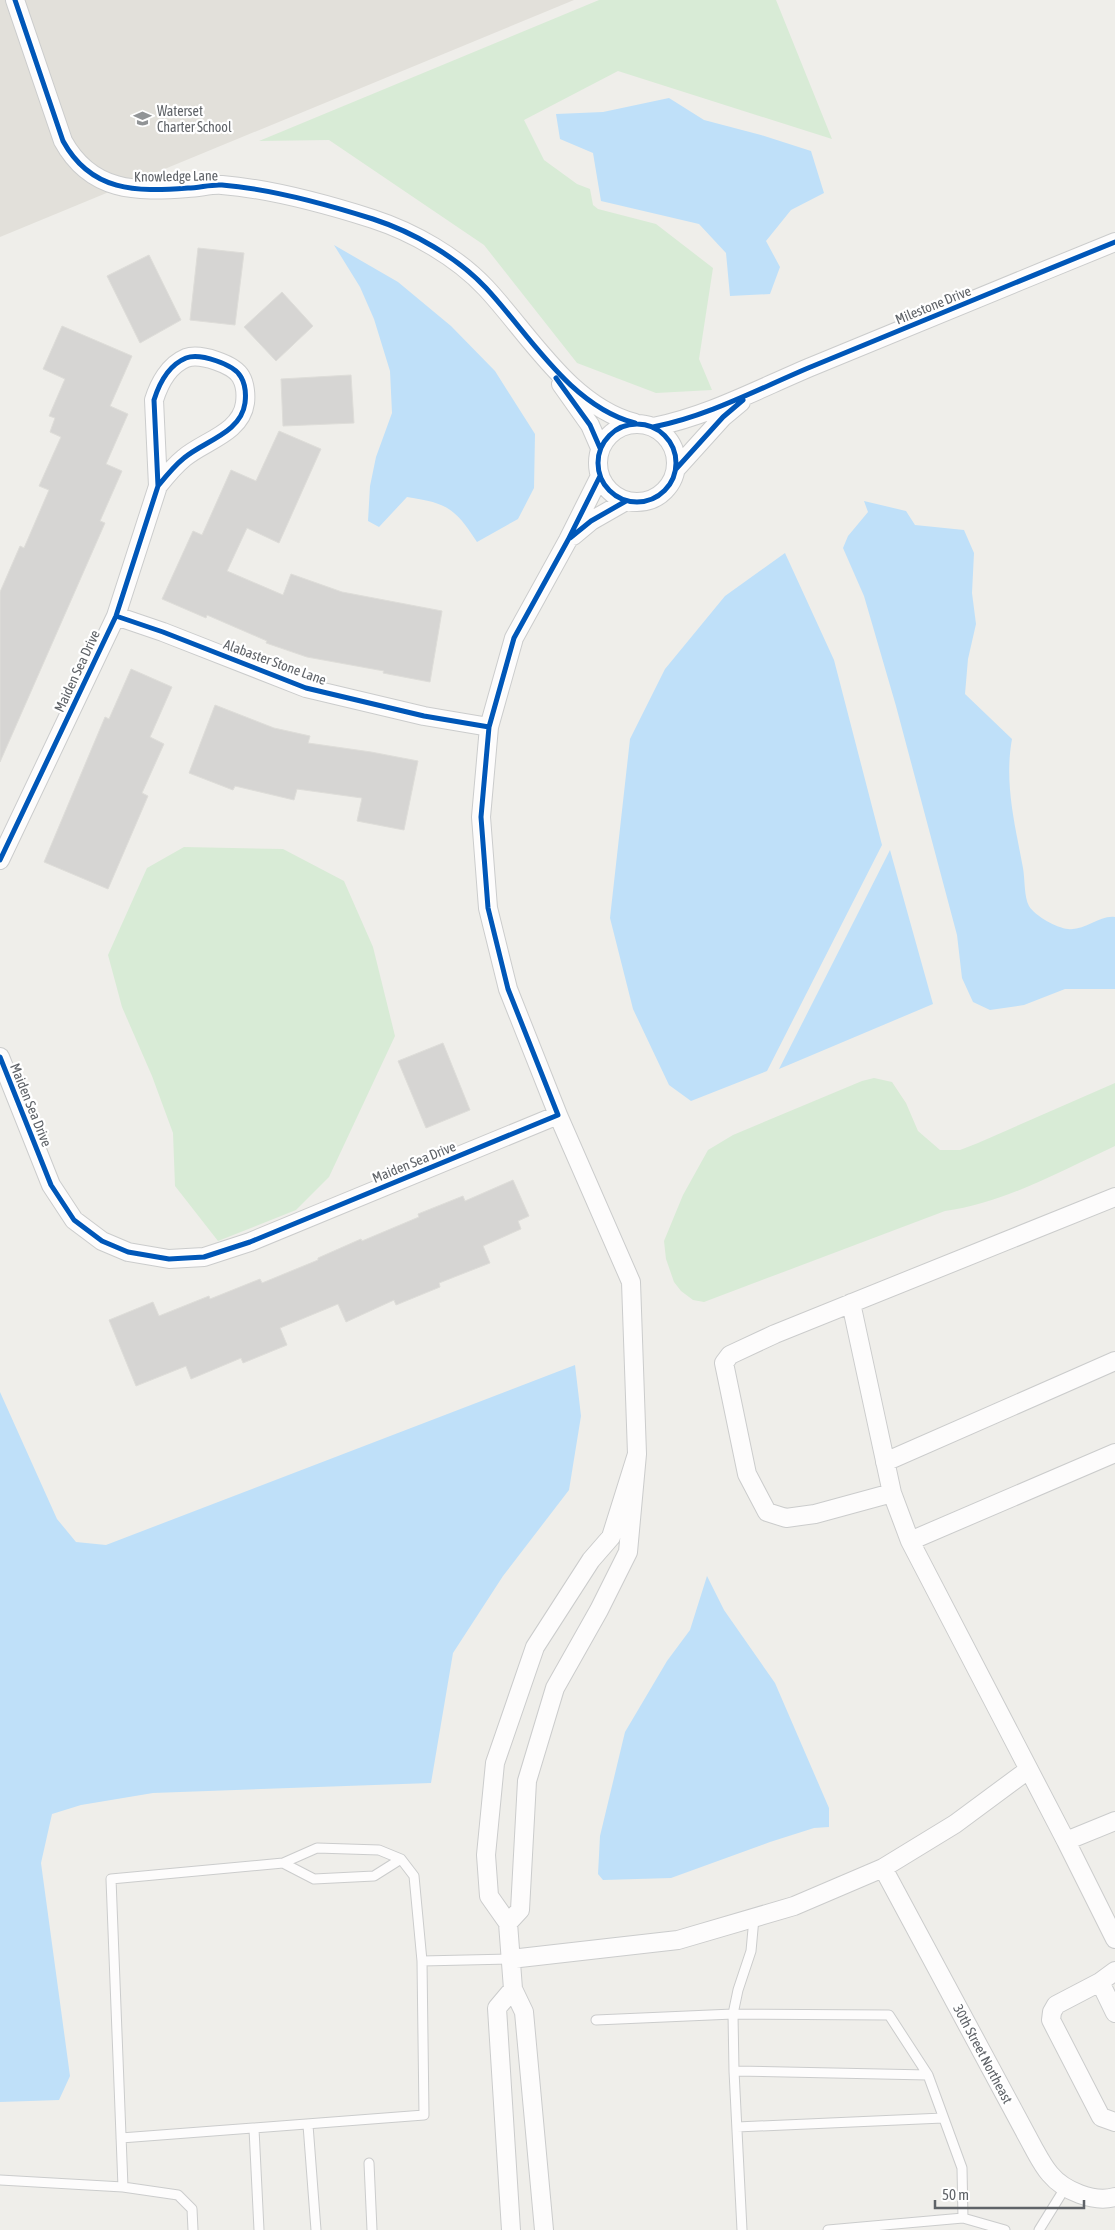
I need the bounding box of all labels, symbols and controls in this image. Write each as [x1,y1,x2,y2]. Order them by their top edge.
place label: Waterset Charter School [157,103,232,135]
school or university icon: Waterset Charter School [133,109,153,129]
street label: Knowledge Lane [134,167,218,185]
street label: Milestone Drive [893,283,973,327]
street label: Maiden Sea Drive [51,627,103,715]
street label: Alabaster Stone Lane [222,636,328,688]
street label: Maiden Sea Drive [7,1061,55,1149]
street label: Maiden Sea Drive [370,1138,458,1186]
street label: 30th Street Northeast [950,2002,1016,2106]
scale bar [935,2178,1084,2210]
text: 50 m [942,2186,969,2203]

